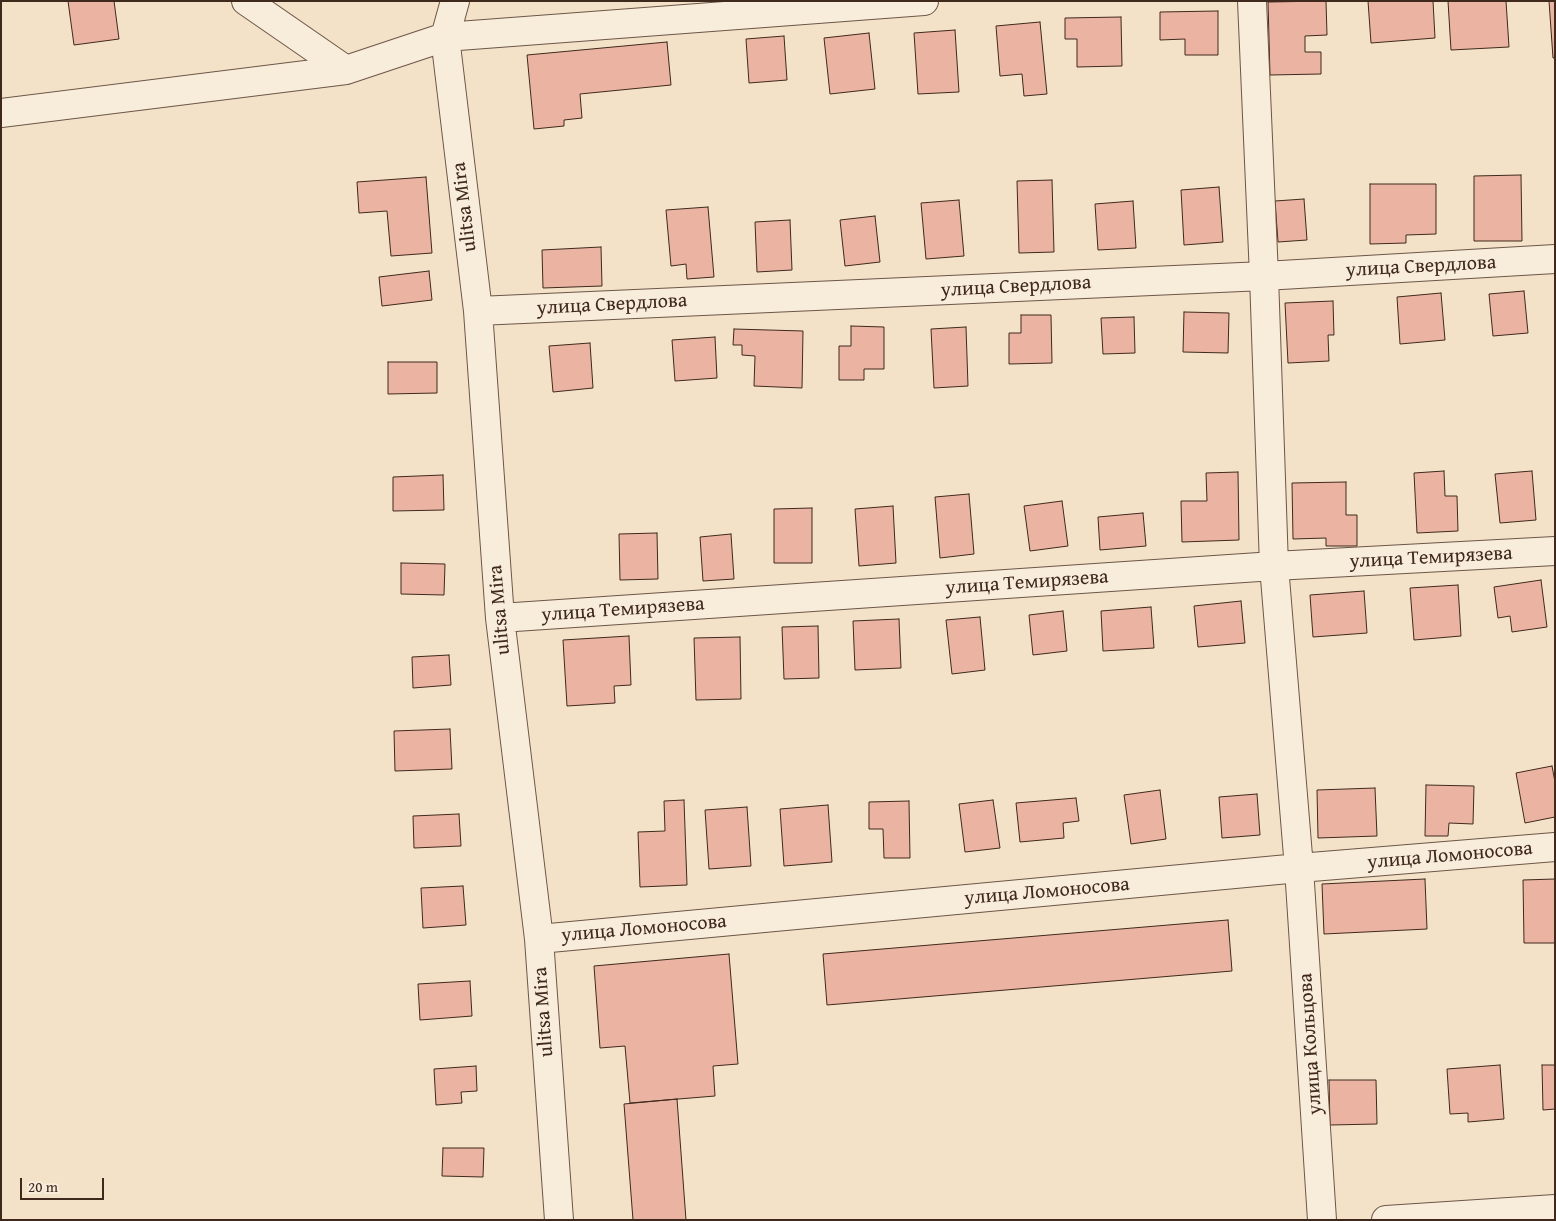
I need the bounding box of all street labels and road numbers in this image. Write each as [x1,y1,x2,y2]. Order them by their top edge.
street label: ulitsa Mira [448,161,482,253]
street label: улица Свердлова [1345,251,1497,283]
street label: улица Свердлова [940,271,1092,303]
street label: улица Свердлова [536,289,688,321]
street label: улица Темирязева [1349,542,1513,574]
street label: ulitsa Mira [484,564,516,656]
street label: улица Темирязева [945,565,1109,601]
street label: улица Темирязева [541,592,705,628]
street label: улица Ломоносова [1366,837,1534,875]
street label: улица Ломоносова [963,873,1131,911]
street label: улица Ломоносова [560,910,728,948]
street label: ulitsa Mira [529,966,559,1058]
street label: улица Кольцова [1294,972,1328,1116]

